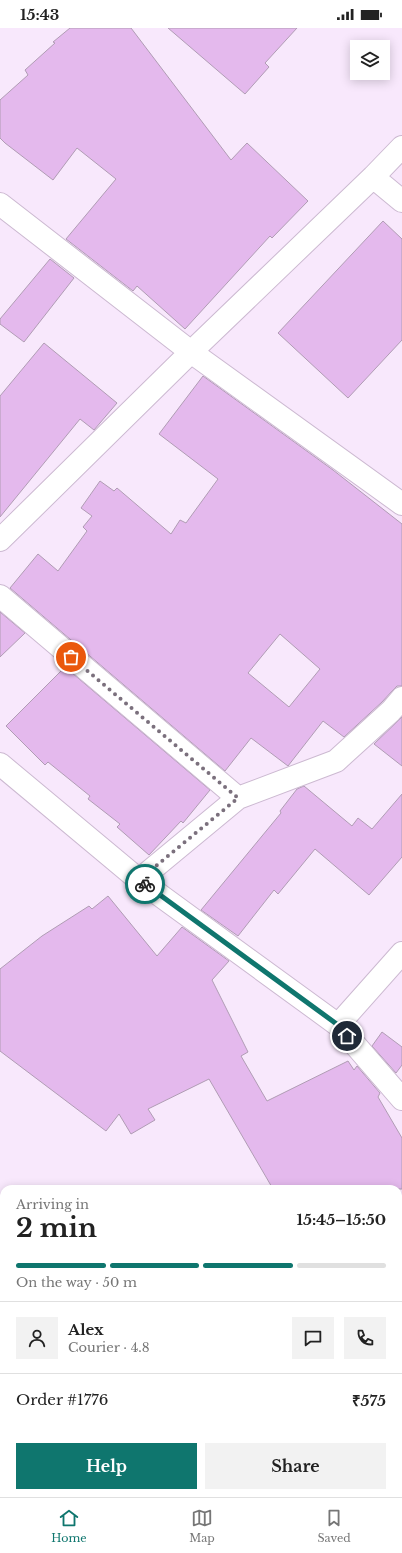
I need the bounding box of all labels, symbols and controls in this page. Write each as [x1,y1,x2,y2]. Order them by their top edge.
text: 15:43 [20,5,59,24]
map controls [350,40,390,80]
button: layers [350,40,390,80]
pin [54,640,88,674]
icon: bag [60,646,82,668]
courier [125,864,165,904]
icon: bike [134,873,156,895]
pin [330,1019,364,1053]
icon: home [336,1025,358,1047]
text: Arriving in [16,1196,89,1213]
text: 15:45–15:50 [296,1210,386,1229]
text: 2 min [16,1212,97,1244]
text: On the way · 50 m [16,1274,137,1291]
button: person [16,1317,58,1359]
button: chat [292,1317,334,1359]
button: phone [344,1317,386,1359]
text: Alex [68,1320,104,1339]
text: Courier · 4.8 [68,1339,150,1356]
text: Order #1776 [16,1390,108,1409]
text: ₹575 [352,1391,386,1410]
button: Help [16,1443,197,1489]
button: Share [205,1443,386,1489]
tab: Home [51,1507,87,1545]
tab: Map [189,1507,215,1545]
tab: Saved [317,1507,351,1545]

